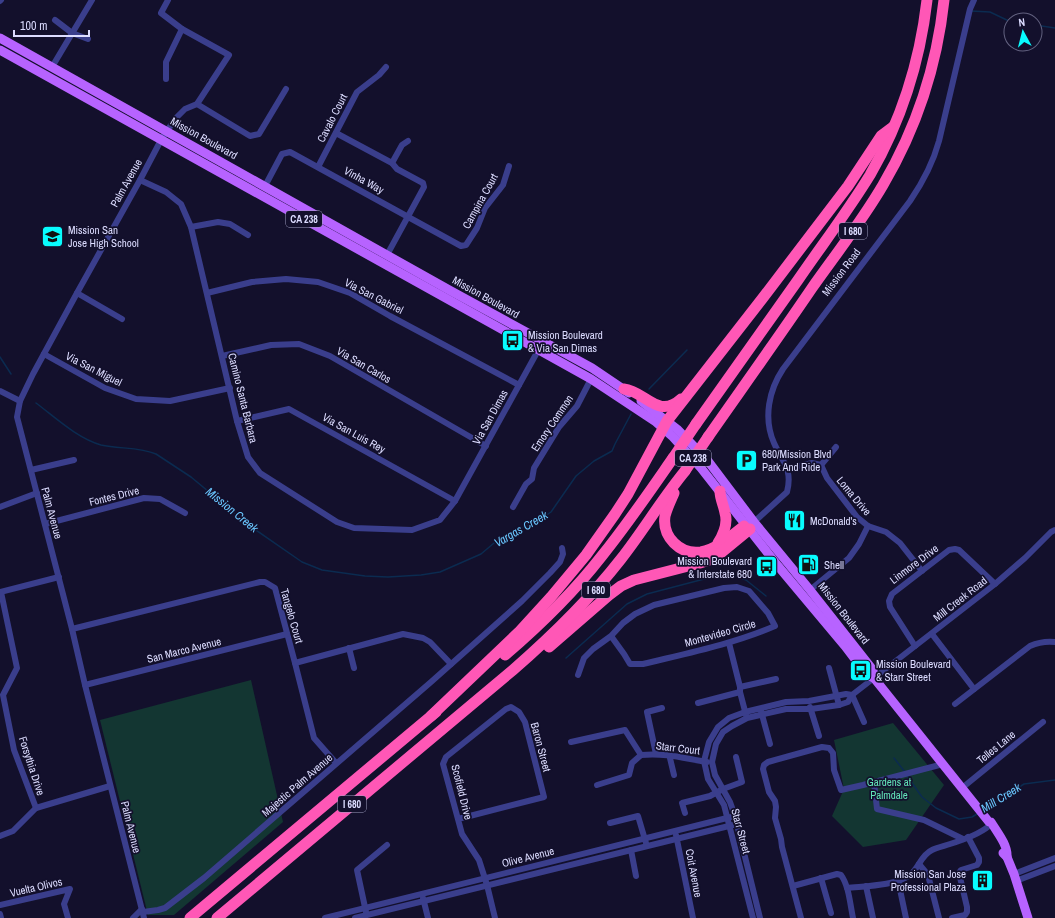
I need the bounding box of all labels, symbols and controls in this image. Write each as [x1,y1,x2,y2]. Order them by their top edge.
scale bar [14,12,89,38]
north arrow [1003,12,1043,52]
text: N [1018,15,1026,29]
text: 100 m [20,18,47,34]
street label: Cavalo Court [314,91,350,145]
street label: Mission Boulevard [168,114,240,162]
street label: Palm Avenue [107,156,145,210]
street label: Vinha Way [342,163,387,197]
street label: Campina Court [459,170,501,231]
road number: CA 238 [286,211,322,227]
school or university icon: Mission San Jose High School [39,223,65,249]
place label: Mission San Jose High School [68,223,139,250]
road number: I 680 [839,223,867,239]
street label: Mission Road [819,246,863,298]
street label: Mission Boulevard [450,273,522,321]
street label: Via San Gabriel [342,275,406,317]
bus stop icon: Mission Boulevard & Via San Dimas [499,328,525,354]
place label: Mission Boulevard & Via San Dimas [528,328,603,355]
street label: Via San Carlos [334,344,394,386]
street label: Via San Miguel [63,349,125,389]
street label: Camino Santa Barbara [225,352,261,444]
street label: Via San Dimas [469,387,511,447]
street label: Emory Common [528,392,576,454]
street label: Via San Luis Rey [320,410,388,456]
parking icon: 680/Mission Blvd Park And Ride [733,447,759,473]
place label: 680/Mission Blvd Park And Ride [762,447,831,474]
road number: CA 238 [675,450,711,466]
street label: Loma Drive [834,474,874,518]
street label: Fontes Drive [87,483,141,509]
water label: Mission Creek [202,484,263,537]
street label: Palm Avenue [38,486,66,540]
water label: Vargas Creek [491,507,552,551]
restaurant icon: McDonald's [781,508,807,534]
place label: McDonald's [810,514,857,528]
street label: Linmore Drive [887,541,941,587]
fuel station icon: Shell [796,552,822,578]
place label: Mission Boulevard & Interstate 680 [677,554,752,581]
bus stop icon: Mission Boulevard & Interstate 680 [754,554,780,580]
place label: Shell [824,558,844,572]
street label: Mill Creek Road [930,574,990,624]
street label: Mission Boulevard [815,579,873,647]
road number: I 680 [582,582,610,598]
street label: Tangelo Court [278,587,307,645]
street label: Montevideo Circle [683,616,757,650]
street label: San Marco Avenue [145,634,223,666]
bus stop icon: Mission Boulevard & Starr Street [848,657,874,683]
place label: Mission Boulevard & Starr Street [876,657,951,684]
street label: Baron Street [528,721,554,774]
street label: Telles Lane [974,727,1018,767]
street label: Forsythia Drive [16,735,48,797]
street label: Starr Court [655,738,701,758]
street label: Majestic Palm Avenue [259,750,335,820]
street label: Scofield Drive [448,763,476,821]
park label: Gardens at Palmdale [867,775,912,802]
water label: Mill Creek [978,779,1025,817]
road number: I 680 [338,796,366,812]
street label: Palm Avenue [118,800,144,854]
street label: Starr Street [728,807,754,856]
street label: Olive Avenue [500,844,556,870]
street label: Coit Avenue [682,848,706,898]
place label: Mission San Jose Professional Plaza [891,867,966,894]
building icon: Mission San Jose Professional Plaza [969,867,995,893]
street label: Vuelta Olivos [8,874,64,900]

